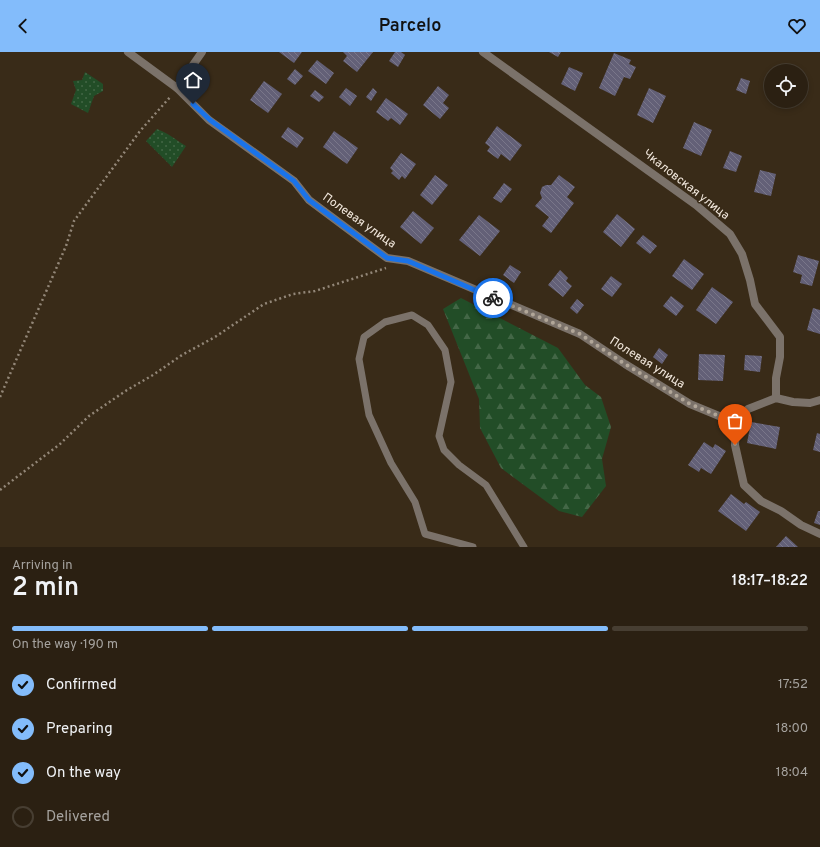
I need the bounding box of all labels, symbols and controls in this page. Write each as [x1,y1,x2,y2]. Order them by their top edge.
icon: back [12,15,34,37]
text: Parcelo [379,15,441,38]
icon: heart [786,15,808,37]
pin [176,63,210,104]
map controls [764,64,808,108]
button: locate [764,64,808,108]
icon: home [182,69,204,91]
street label: Чкаловская улица [639,146,733,224]
street label: Полевая улица [319,190,399,252]
courier [473,278,513,318]
icon: bike [482,287,504,309]
street label: Полевая улица [606,333,688,393]
pin [718,404,752,445]
icon: bag [724,410,746,432]
text: Arriving in [12,558,73,574]
text: 2 min [12,572,79,605]
text: 18:17–18:22 [732,572,808,591]
text: On the way · 190 m [12,637,118,653]
icon: check [12,674,34,696]
text: Confirmed [46,676,117,695]
text: 17:52 [778,677,808,693]
icon: check [12,718,34,740]
text: Preparing [46,720,113,739]
text: 18:00 [776,721,808,737]
icon: check [12,762,34,784]
text: On the way [46,764,121,783]
text: 18:04 [776,765,808,781]
text: Delivered [46,808,110,827]

